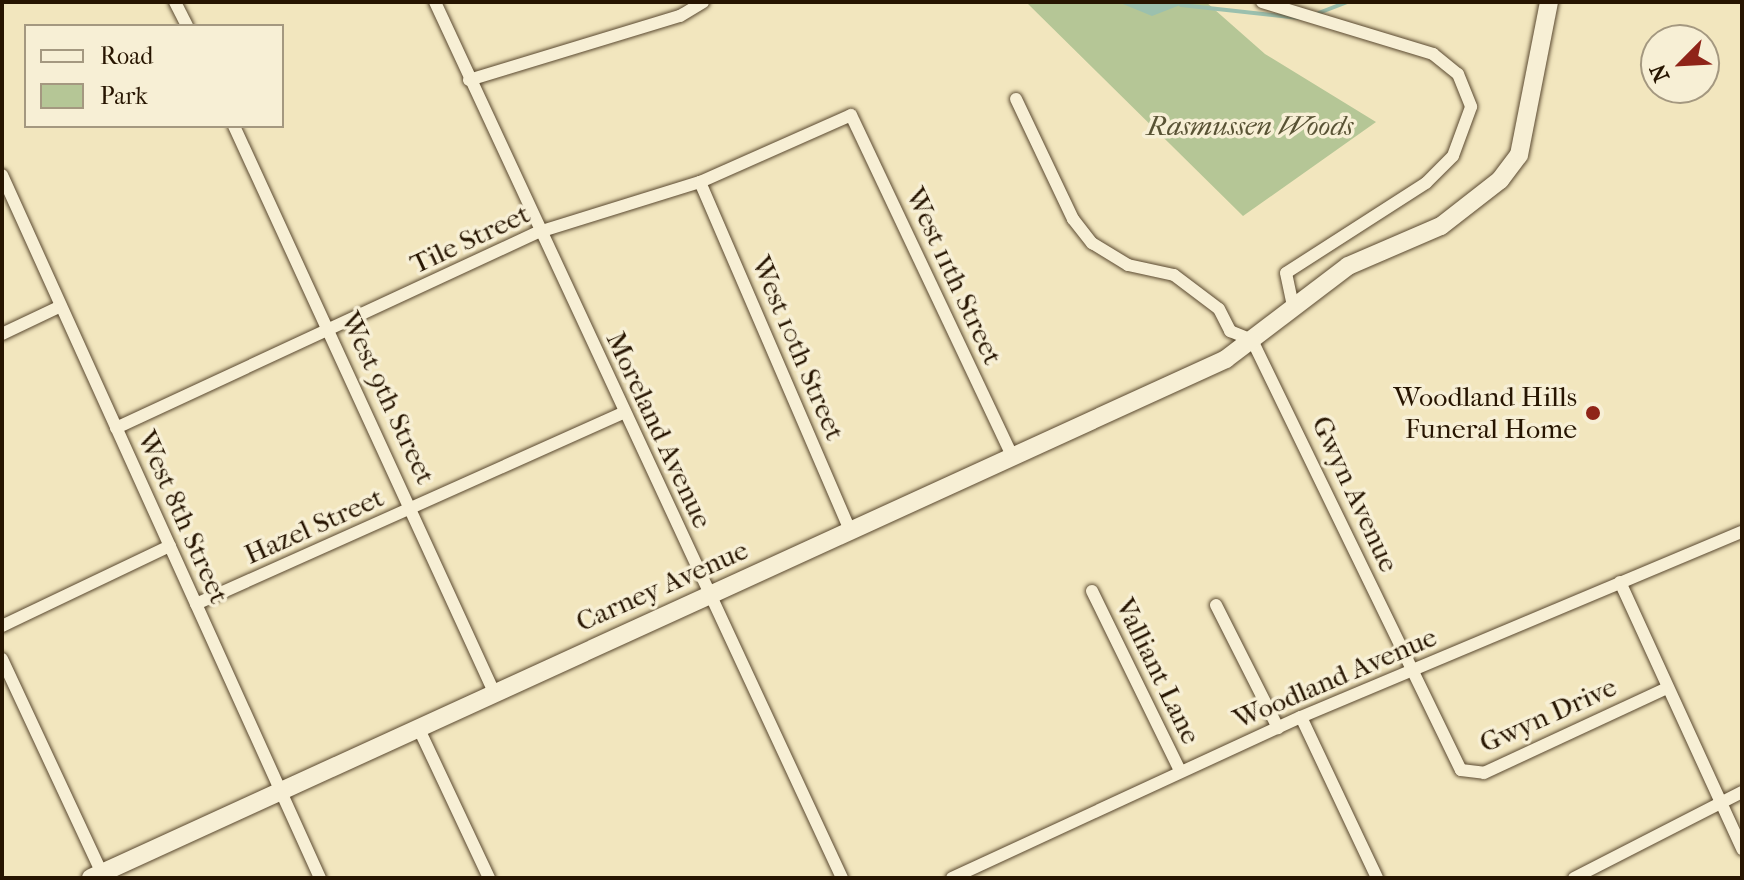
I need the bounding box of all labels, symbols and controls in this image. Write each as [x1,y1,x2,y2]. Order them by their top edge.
legend [24,24,284,128]
north arrow [1640,24,1720,104]
text: Road [100,42,153,70]
text: N [1645,60,1675,86]
text: Park [100,82,148,110]
park label: Rasmussen Woods [1147,109,1353,143]
street label: West 11th Street [898,182,1010,370]
street label: Tile Street [405,197,535,281]
street label: West 10th Street [744,251,852,445]
street label: West 9th Street [333,307,443,489]
street label: Moreland Avenue [599,326,719,534]
place label: Woodland Hills Funeral Home [1393,380,1577,446]
marker: Woodland Hills Funeral Home [1584,404,1602,422]
street label: Gwyn Avenue [1304,411,1406,577]
street label: West 8th Street [130,425,236,609]
street label: Hazel Street [239,480,389,572]
street label: Carney Avenue [571,533,753,639]
street label: Valliant Lane [1108,593,1208,749]
street label: Woodland Avenue [1228,620,1442,736]
street label: Gwyn Drive [1474,670,1622,760]

